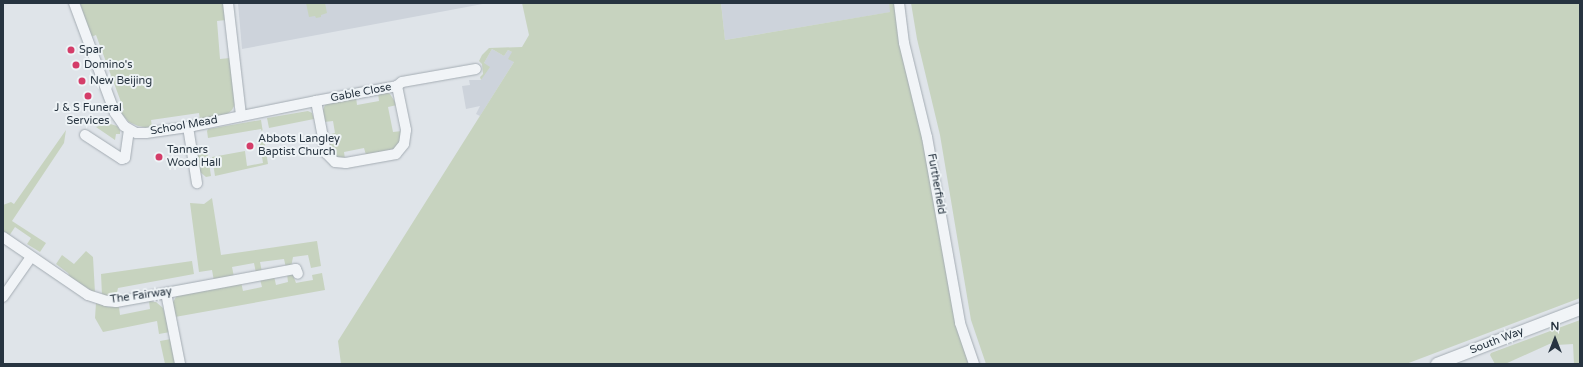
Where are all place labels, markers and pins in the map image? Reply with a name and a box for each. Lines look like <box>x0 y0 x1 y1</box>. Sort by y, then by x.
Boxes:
place label: Spar <box>79 43 103 57</box>
marker: Spar <box>66 45 76 55</box>
place label: Domino's <box>84 58 133 72</box>
marker: Domino's <box>71 60 81 70</box>
place label: New Beijing <box>90 74 152 88</box>
marker: New Beijing <box>77 76 87 86</box>
marker: J & S Funeral Services <box>83 91 93 101</box>
place label: J & S Funeral Services <box>54 102 122 128</box>
place label: Abbots Langley Baptist Church <box>258 133 340 159</box>
marker: Abbots Langley Baptist Church <box>245 141 255 151</box>
place label: Tanners Wood Hall <box>167 144 221 170</box>
marker: Tanners Wood Hall <box>154 152 164 162</box>

